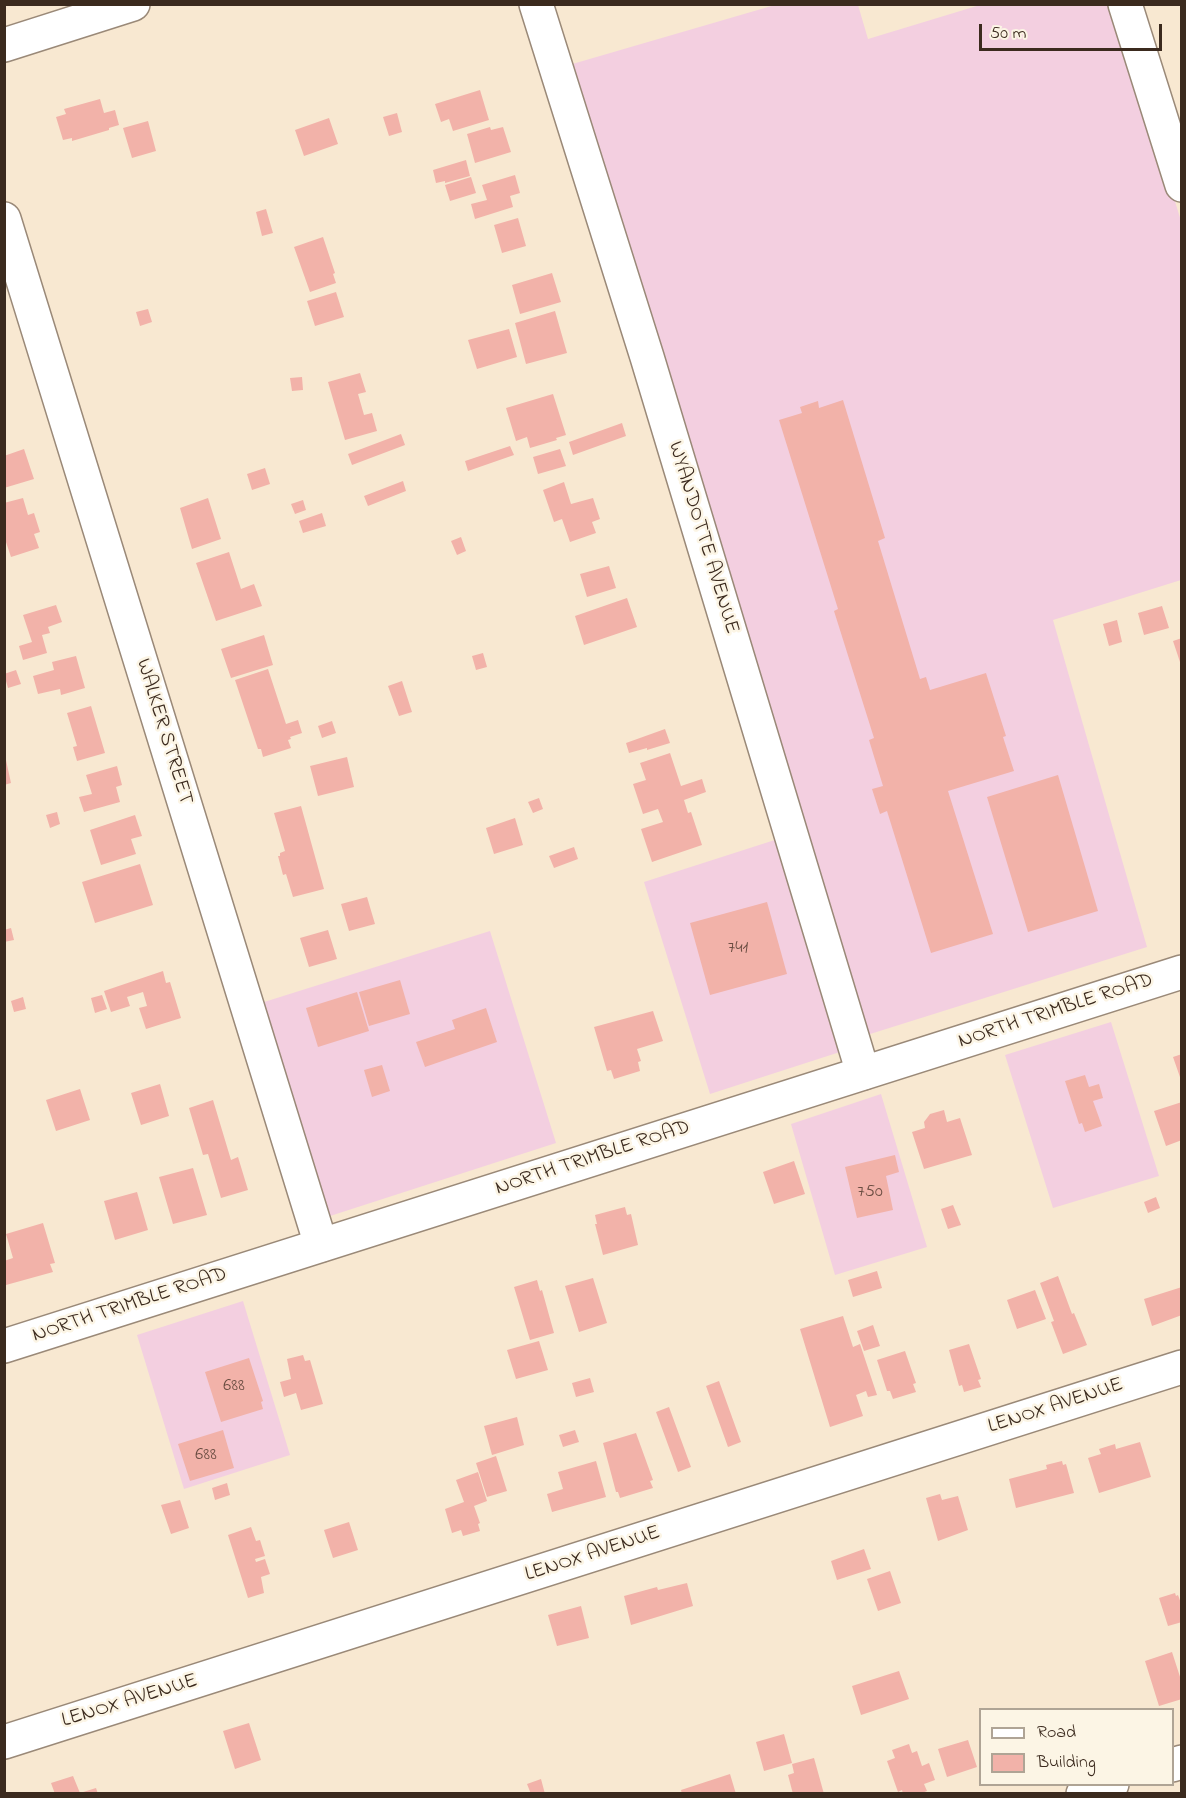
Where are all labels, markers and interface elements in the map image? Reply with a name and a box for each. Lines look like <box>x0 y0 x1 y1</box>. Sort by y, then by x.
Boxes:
scale bar <box>982 12 1165 50</box>
text: 50 m <box>990 21 1027 47</box>
street label: WYANDOTTE AVENUE <box>661 439 743 637</box>
street label: WALKER STREET <box>129 656 197 808</box>
house number: 741 <box>728 938 748 960</box>
street label: NORTH TRIMBLE ROAD <box>956 969 1156 1055</box>
street label: NORTH TRIMBLE ROAD <box>493 1116 693 1202</box>
house number: 750 <box>857 1182 883 1204</box>
street label: NORTH TRIMBLE ROAD <box>30 1263 230 1349</box>
street label: LENOX AVENUE <box>985 1373 1127 1441</box>
house number: 688 <box>223 1376 245 1398</box>
house number: 688 <box>195 1445 217 1467</box>
street label: LENOX AVENUE <box>522 1521 664 1589</box>
street label: LENOX AVENUE <box>59 1669 201 1735</box>
legend <box>979 1708 1174 1786</box>
text: Road <box>1037 1720 1076 1746</box>
text: Building <box>1037 1750 1096 1776</box>

